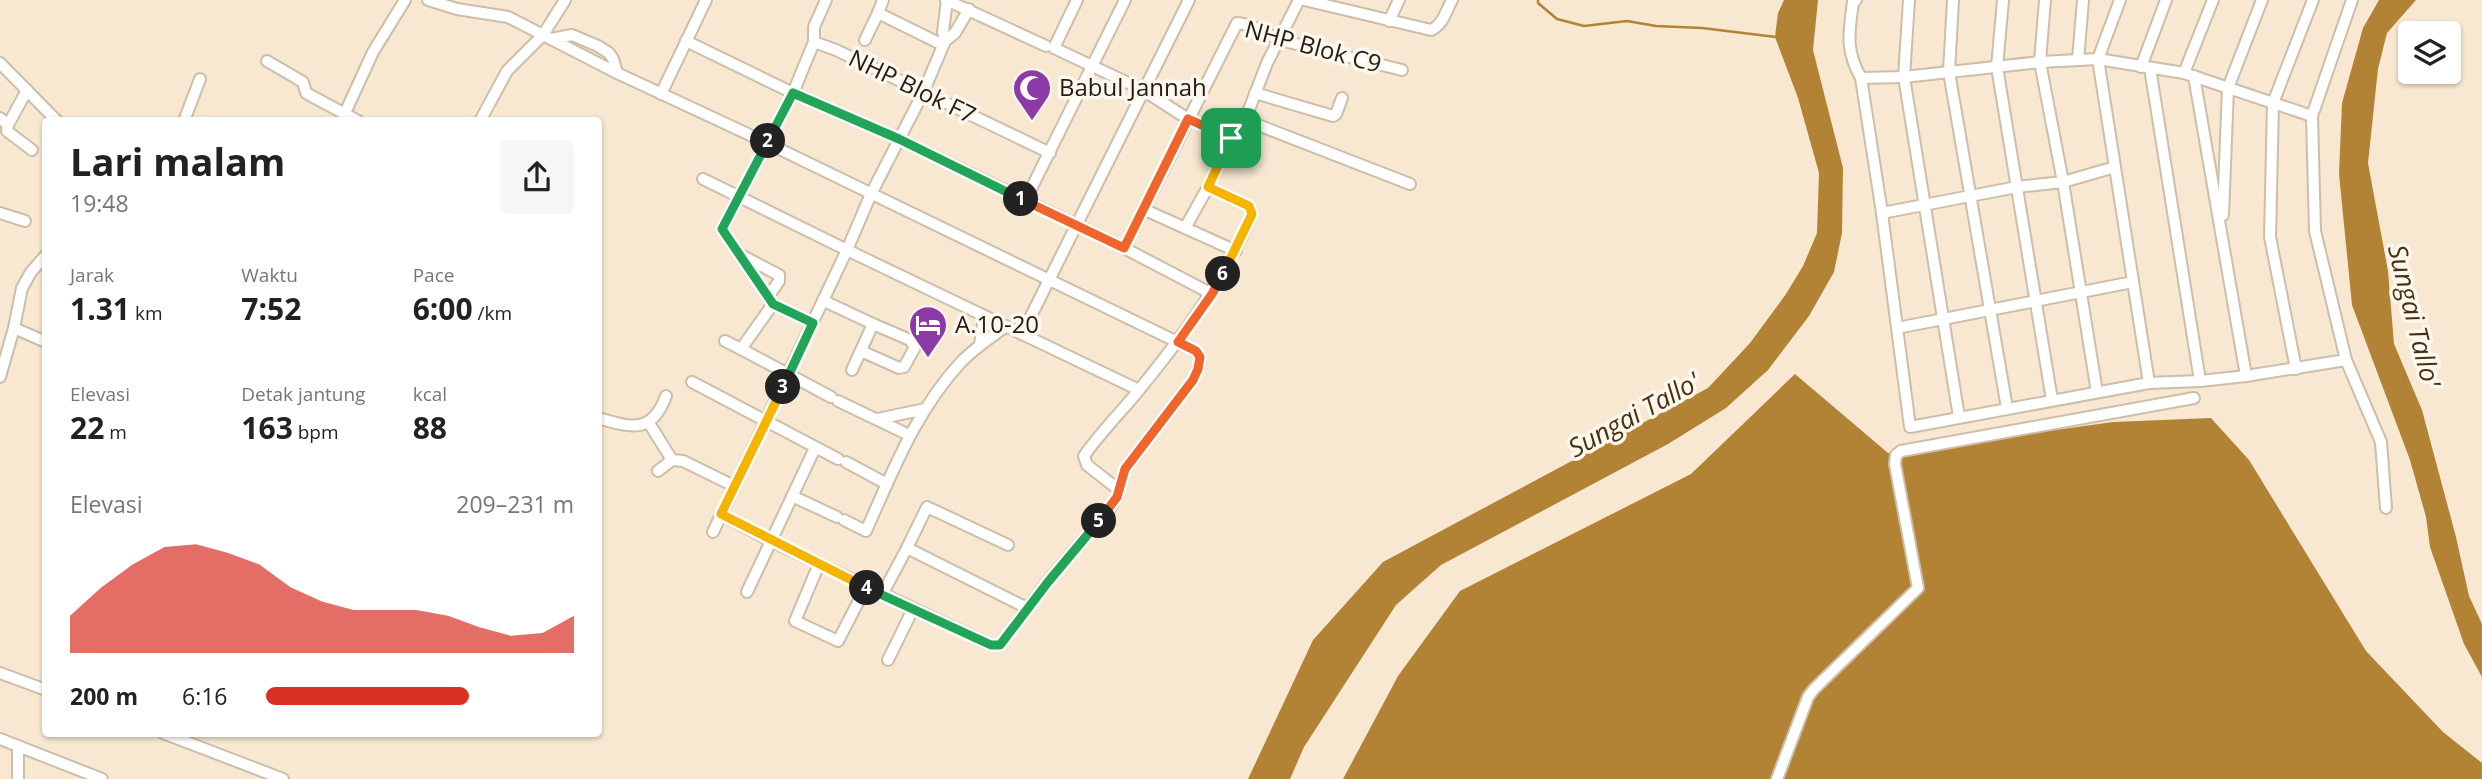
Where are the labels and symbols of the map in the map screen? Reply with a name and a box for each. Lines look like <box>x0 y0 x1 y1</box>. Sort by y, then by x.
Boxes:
street label: NHP Blok C9 <box>1241 11 1385 80</box>
street label: NHP Blok F7 <box>844 41 982 131</box>
mosque icon: Babul Jannah <box>1011 67 1053 122</box>
place label: Babul Jannah <box>1059 70 1207 103</box>
pin <box>1201 108 1261 168</box>
pin: 2 <box>750 124 786 158</box>
pin: 1 <box>1004 182 1038 216</box>
water label: Sungai Tallo' <box>2380 241 2450 392</box>
pin: 6 <box>1206 256 1240 292</box>
hotel icon: A.10-20 <box>907 304 949 359</box>
place label: A.10-20 <box>955 307 1039 340</box>
water label: Sungai Tallo' <box>1561 362 1707 465</box>
pin: 3 <box>766 370 800 404</box>
pin: 5 <box>1082 504 1116 538</box>
pin: 4 <box>850 570 884 606</box>

